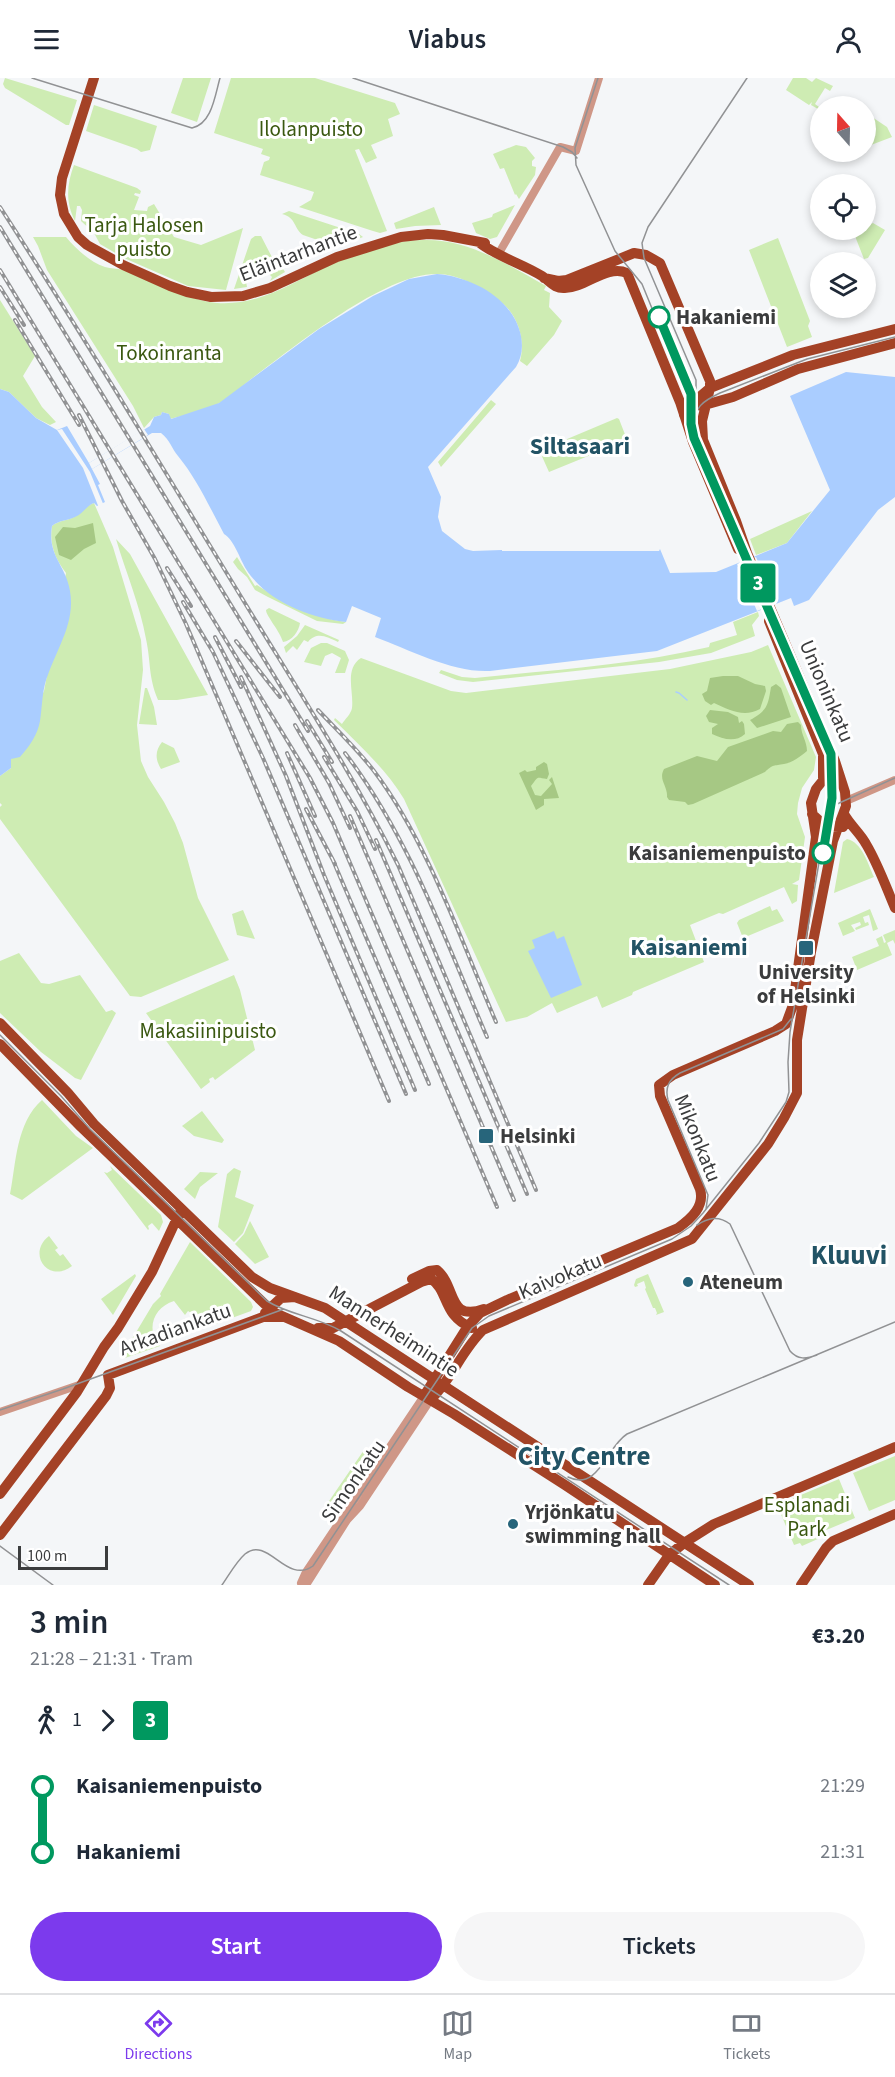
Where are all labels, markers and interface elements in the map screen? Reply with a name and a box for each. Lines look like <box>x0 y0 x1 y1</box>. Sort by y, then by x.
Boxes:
text: Viabus <box>409 20 486 59</box>
icon: menu <box>30 23 63 56</box>
icon: person <box>832 23 865 56</box>
north arrow <box>810 96 876 162</box>
map controls <box>810 96 876 318</box>
park label: Ilolanpuisto <box>259 114 363 144</box>
button: locate <box>810 174 876 240</box>
park label: Tarja Halosen puisto <box>84 210 204 264</box>
street label: Eläintarhantie <box>235 217 361 289</box>
button: layers <box>810 252 876 318</box>
place label: Hakaniemi <box>676 302 776 332</box>
marker: Hakaniemi <box>648 306 670 328</box>
park label: Tokoinranta <box>116 338 222 368</box>
district label: Siltasaari <box>530 429 630 464</box>
line badge: 3 <box>738 564 777 602</box>
text: 3 <box>752 568 764 598</box>
street label: Unioninkatu <box>792 635 862 747</box>
place label: Kaisaniemenpuisto <box>628 838 806 868</box>
marker: Kaisaniemenpuisto <box>812 842 834 864</box>
district label: Kaisaniemi <box>630 930 748 965</box>
marker: University of Helsinki <box>797 939 815 957</box>
place label: University of Helsinki <box>757 957 855 1011</box>
park label: Makasiinipuisto <box>139 1016 277 1046</box>
street label: Mikonkatu <box>667 1090 729 1186</box>
place label: Helsinki <box>500 1121 575 1151</box>
marker: Helsinki <box>477 1127 495 1145</box>
district label: Kluuvi <box>811 1236 887 1275</box>
street label: Kaivokatu <box>514 1245 606 1307</box>
place label: Ateneum <box>699 1267 783 1297</box>
marker: Ateneum <box>681 1275 695 1289</box>
street label: Mannerheimintie <box>323 1277 465 1385</box>
street label: Arkadiankatu <box>115 1295 235 1363</box>
street label: Simonkatu <box>313 1433 393 1529</box>
district label: City Centre <box>518 1437 650 1476</box>
park label: Esplanadi Park <box>764 1490 850 1544</box>
place label: Yrjönkatu swimming hall <box>524 1497 661 1551</box>
marker: Yrjönkatu swimming hall <box>506 1517 520 1531</box>
scale bar <box>18 1543 108 1570</box>
text: 100 m <box>27 1545 67 1567</box>
text: 3 min <box>30 1599 108 1646</box>
text: €3.20 <box>812 1620 865 1652</box>
text: 21:28 – 21:31 · Tram <box>30 1645 193 1673</box>
icon: walk <box>30 1704 63 1737</box>
icon: forward <box>91 1704 124 1737</box>
text: 3 <box>145 1705 156 1735</box>
text: 1 <box>72 1706 82 1734</box>
text: Kaisaniemenpuisto <box>76 1770 262 1802</box>
text: 21:29 <box>820 1772 865 1800</box>
text: Hakaniemi <box>76 1836 181 1868</box>
text: 21:31 <box>820 1838 865 1866</box>
button: Start <box>30 1912 442 1981</box>
button: Tickets <box>454 1912 865 1981</box>
tab: Directions <box>125 2007 192 2065</box>
tab: Map <box>441 2007 474 2065</box>
tab: Tickets <box>723 2007 770 2065</box>

